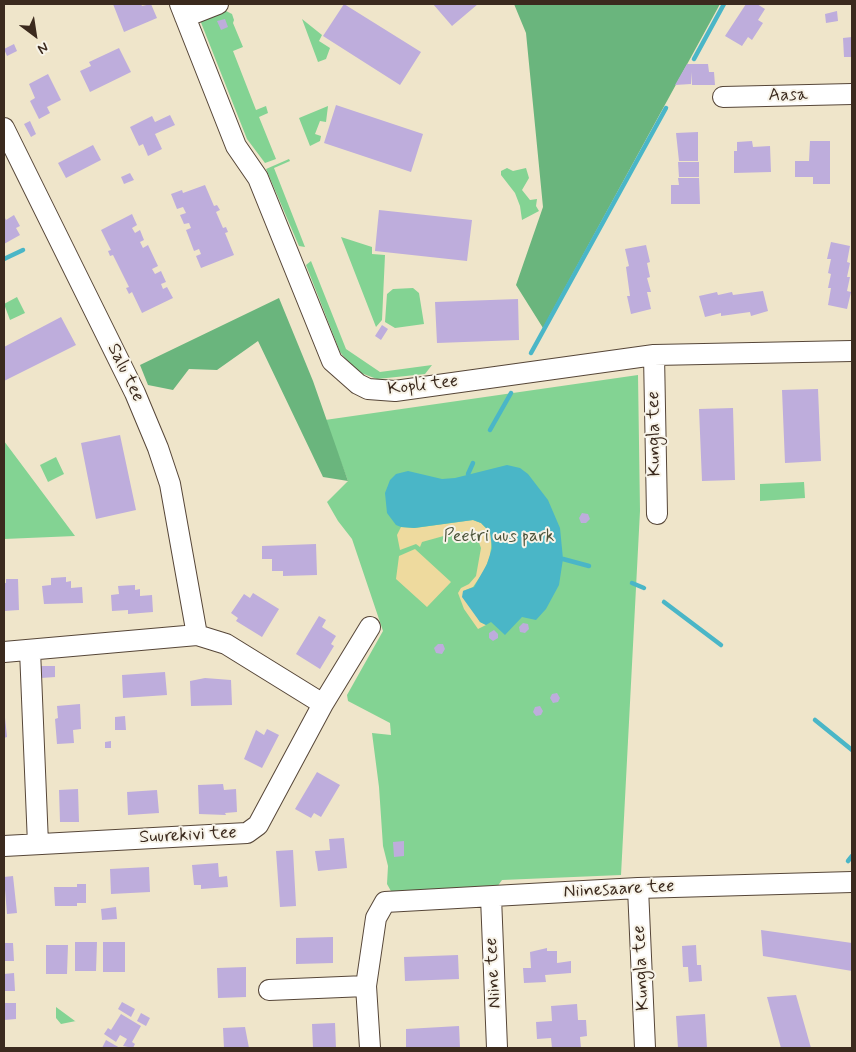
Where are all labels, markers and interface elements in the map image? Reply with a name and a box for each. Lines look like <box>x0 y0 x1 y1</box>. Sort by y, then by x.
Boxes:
north arrow <box>10 10 60 60</box>
text: N <box>34 38 51 58</box>
street label: Aasa <box>768 85 808 107</box>
street label: Salu tee <box>102 340 148 406</box>
street label: Kopli tee <box>387 371 459 401</box>
street label: Kungla tee <box>643 391 667 477</box>
park label: Peetri uus park <box>443 526 555 548</box>
street label: Suurekivi tee <box>139 823 237 849</box>
street label: Niinesaare tee <box>563 876 675 904</box>
street label: Kungla tee <box>629 925 655 1011</box>
street label: Niine tee <box>481 937 507 1009</box>

